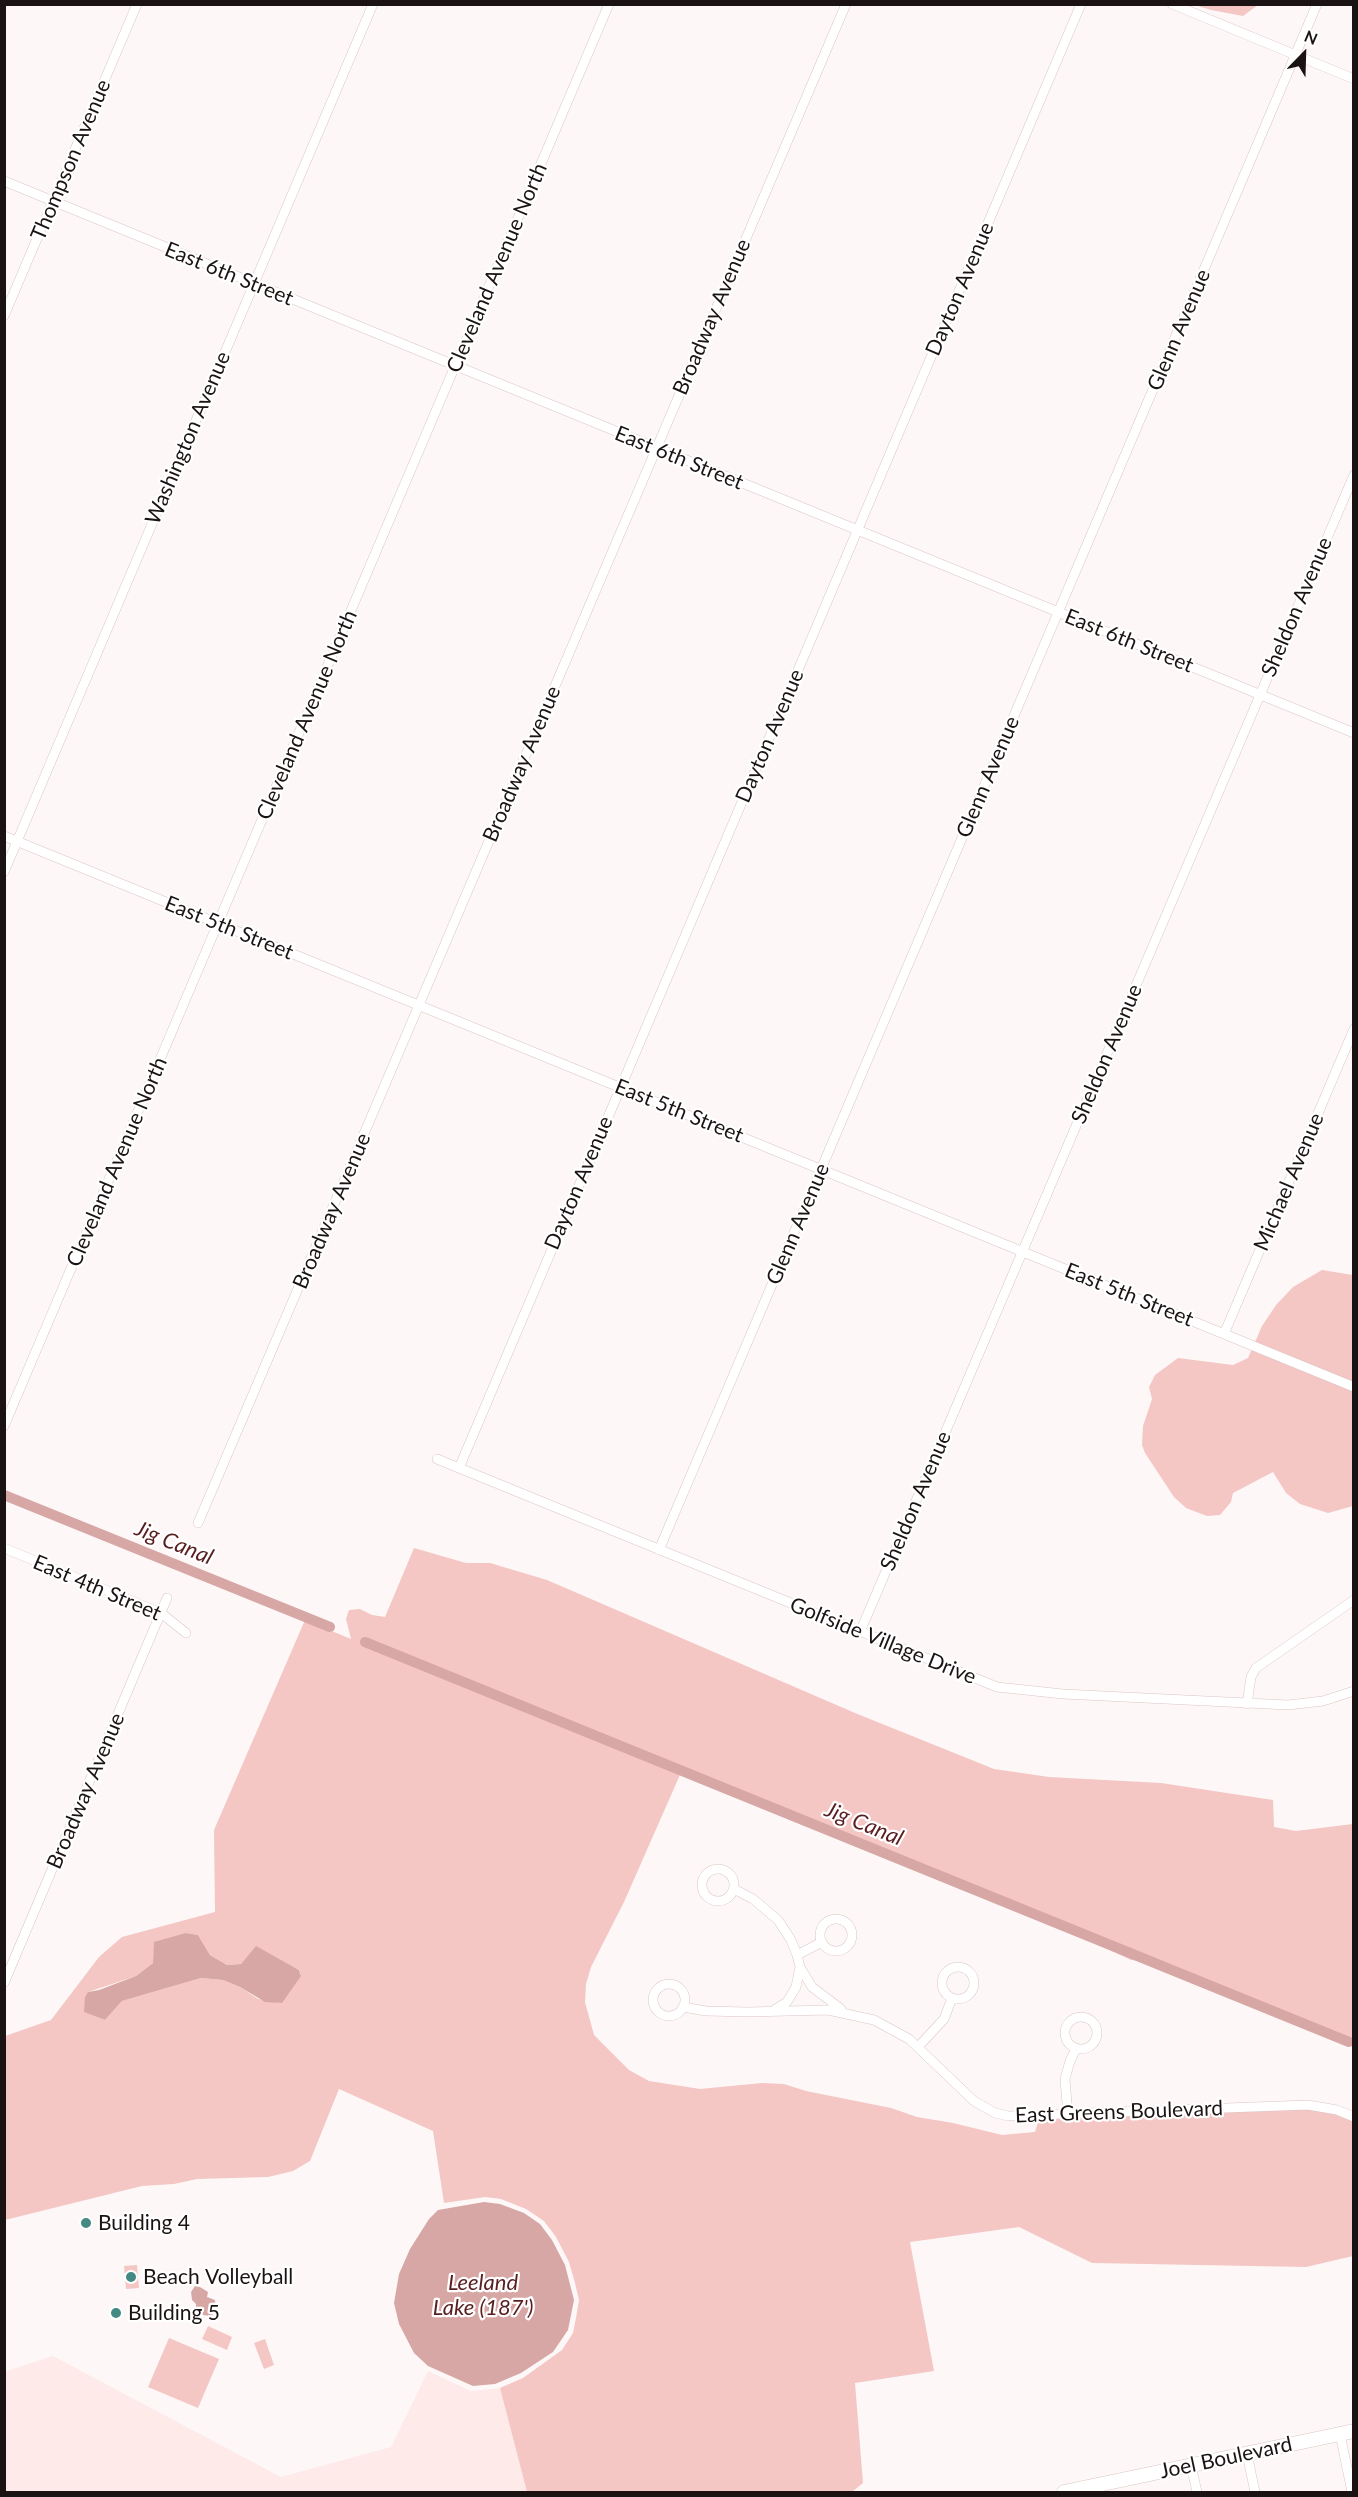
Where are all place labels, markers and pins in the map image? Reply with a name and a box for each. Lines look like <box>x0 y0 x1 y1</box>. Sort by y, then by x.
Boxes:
place label: Building 4 <box>98 2210 190 2236</box>
marker: Building 4 <box>79 2216 93 2230</box>
place label: Beach Volleyball <box>143 2264 293 2290</box>
marker: Beach Volleyball <box>124 2270 138 2284</box>
place label: Building 5 <box>128 2300 220 2326</box>
marker: Building 5 <box>109 2306 123 2320</box>

